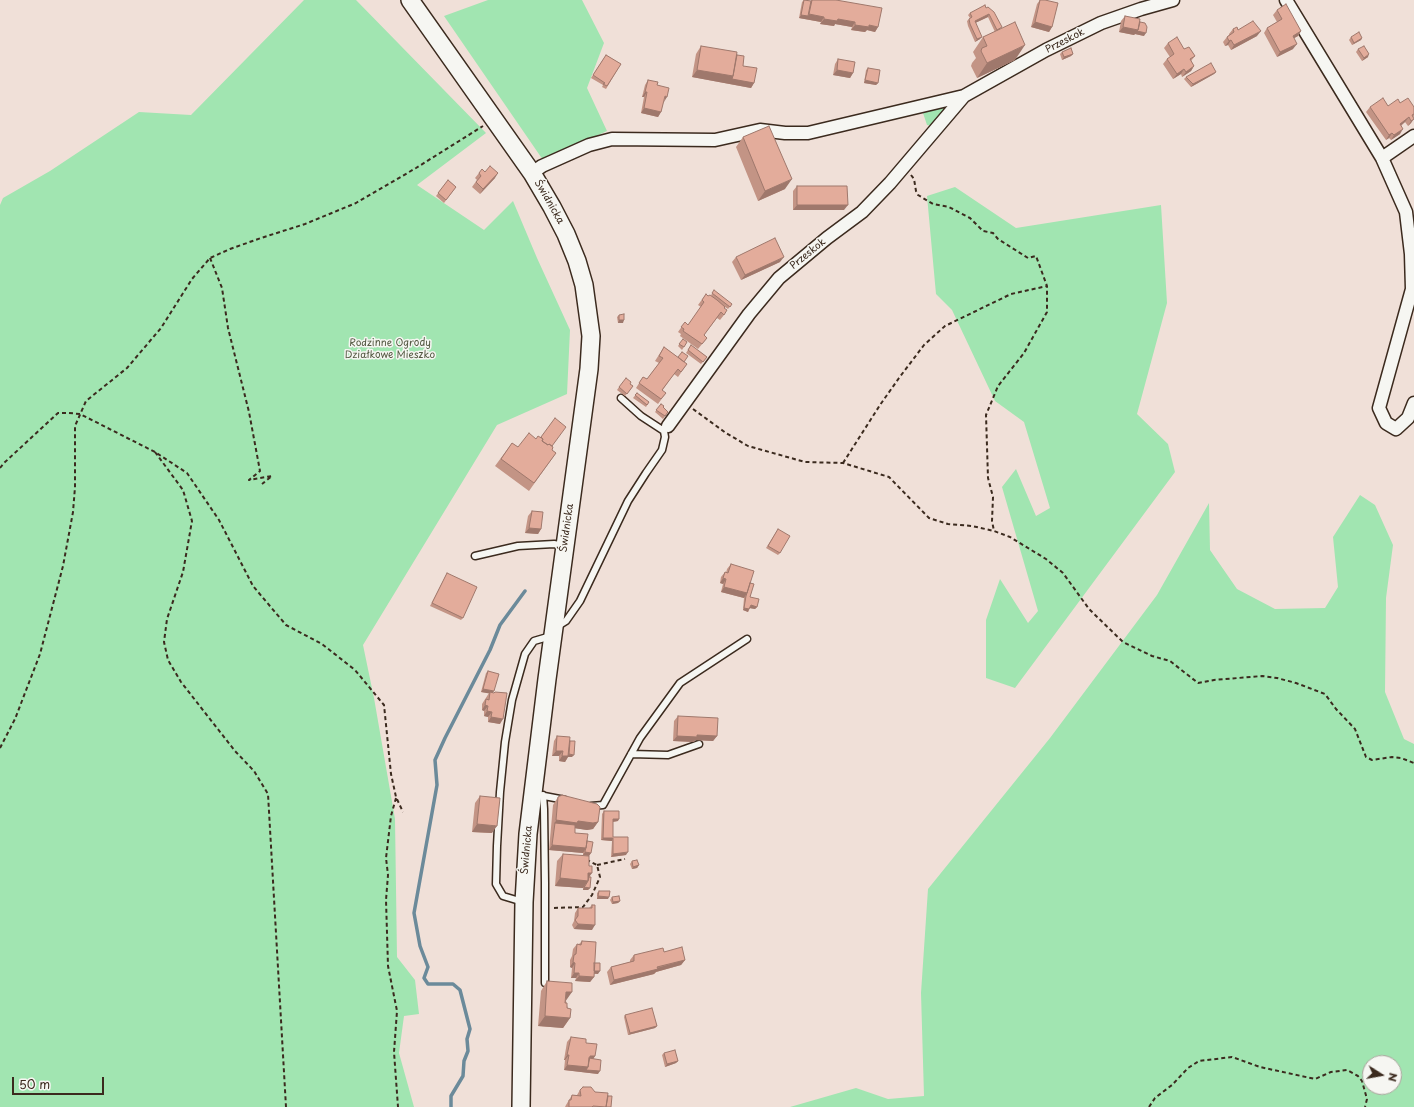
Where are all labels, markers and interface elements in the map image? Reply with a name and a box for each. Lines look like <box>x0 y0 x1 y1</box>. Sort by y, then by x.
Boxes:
street label: Przeskok <box>1043 26 1087 56</box>
street label: Świdnicka <box>532 178 566 226</box>
street label: Przeskok <box>788 236 828 272</box>
park label: Rodzinne Ogrody Działkowe Mieszko <box>345 337 435 360</box>
street label: Świdnicka <box>558 503 576 553</box>
street label: Świdnicka <box>519 825 535 875</box>
north arrow <box>1362 1055 1402 1095</box>
scale bar <box>14 1069 106 1095</box>
text: N <box>1384 1071 1402 1083</box>
text: 50 m <box>19 1075 50 1093</box>

